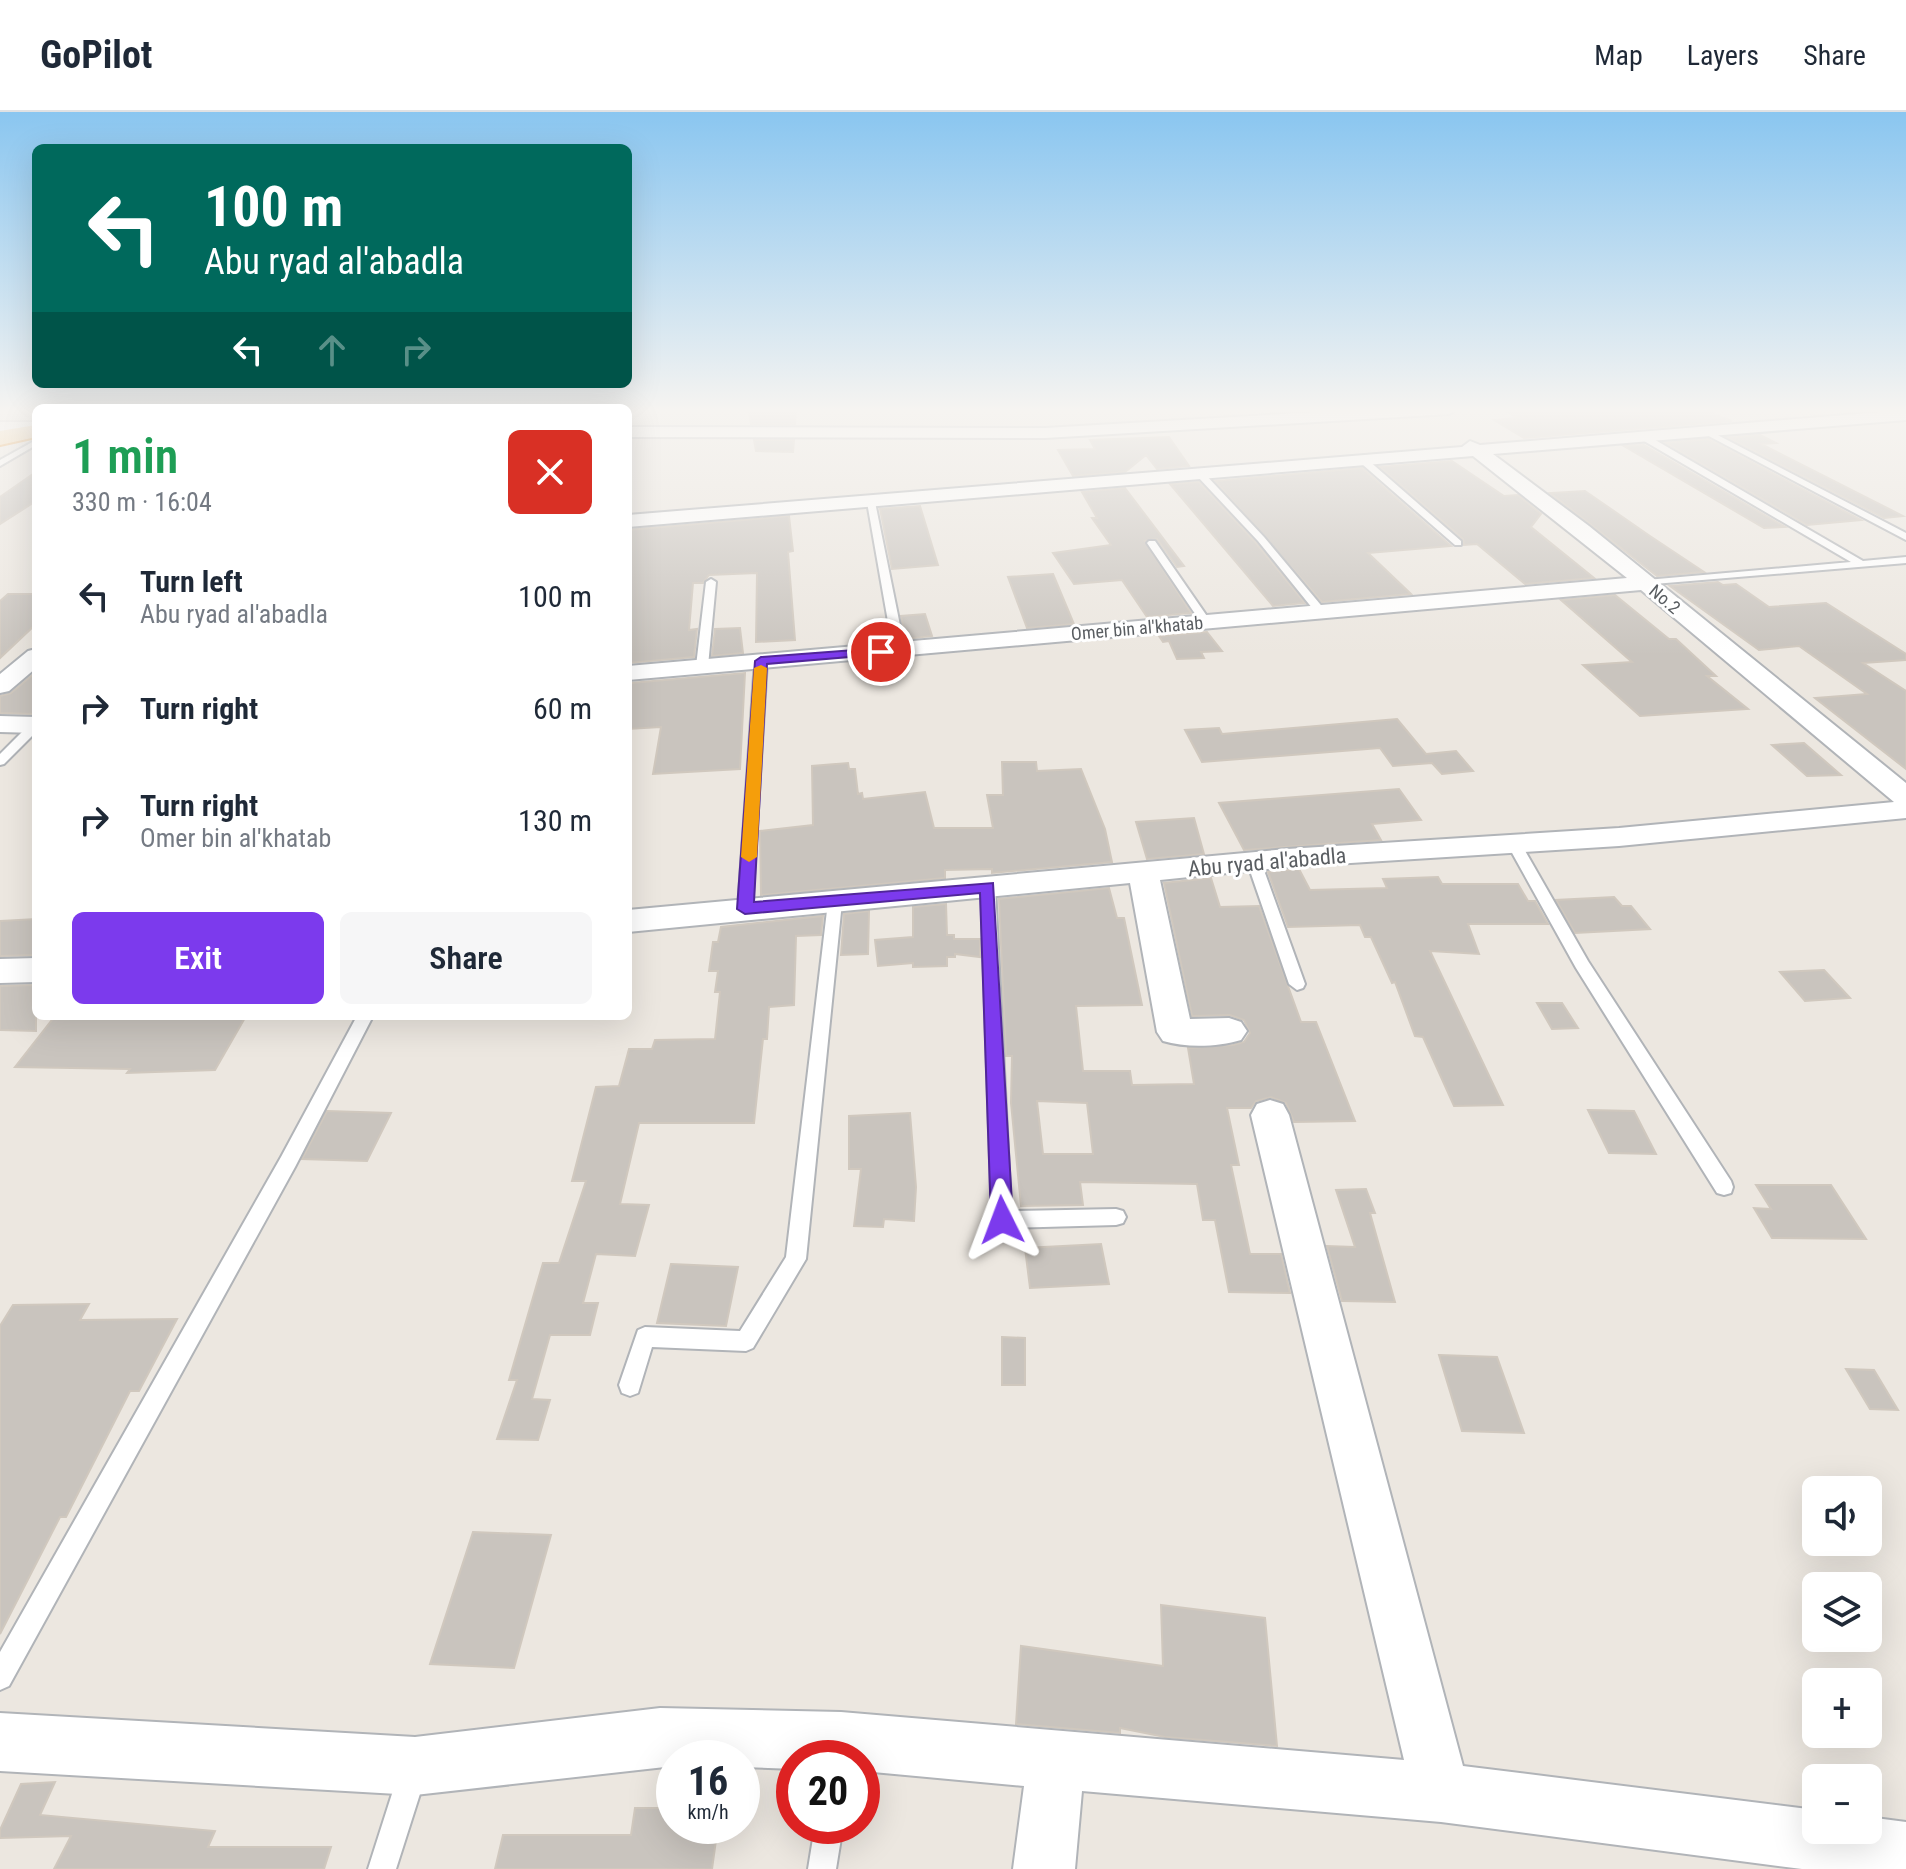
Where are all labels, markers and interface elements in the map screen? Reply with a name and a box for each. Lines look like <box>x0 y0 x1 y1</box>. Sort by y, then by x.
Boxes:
text: GoPilot <box>40 33 152 77</box>
text: Map <box>1594 39 1643 72</box>
text: Layers <box>1687 39 1759 72</box>
text: Share <box>1803 39 1866 72</box>
text: 100 m <box>204 174 343 240</box>
icon: left <box>72 176 176 280</box>
text: Abu ryad al'abadla <box>204 241 464 283</box>
icon: left <box>226 328 270 372</box>
icon: ahead <box>310 328 354 372</box>
icon: right <box>394 328 438 372</box>
text: 1 min <box>72 428 178 485</box>
button: close <box>508 430 592 514</box>
text: 330 m · 16:04 <box>72 487 212 517</box>
text: Turn left <box>140 564 243 599</box>
icon: left <box>72 574 116 618</box>
text: 100 m <box>518 579 592 614</box>
street label: No.2 <box>1645 580 1685 618</box>
text: Abu ryad al'abadla <box>140 599 328 629</box>
street label: Omer bin al'khatab <box>1070 612 1204 644</box>
pin <box>847 618 915 686</box>
icon: arrive <box>859 630 903 674</box>
icon: right <box>72 686 116 730</box>
text: Turn right <box>140 691 258 726</box>
text: 60 m <box>533 691 592 726</box>
text: Turn right <box>140 788 258 823</box>
icon: right <box>72 798 116 842</box>
text: 130 m <box>518 803 592 838</box>
text: Omer bin al'khatab <box>140 823 331 853</box>
street label: Abu ryad al'abadla <box>1187 843 1347 881</box>
button: Exit <box>72 912 324 1004</box>
button: Share <box>340 912 592 1004</box>
position arrow <box>960 1178 1044 1262</box>
map controls <box>1802 1476 1882 1844</box>
button: sound <box>1802 1476 1882 1556</box>
button: layers <box>1802 1572 1882 1652</box>
button: + <box>1802 1668 1882 1748</box>
speed limit sign: 20 <box>776 1740 880 1844</box>
text: 16 <box>688 1758 728 1805</box>
button: − <box>1802 1764 1882 1844</box>
text: km/h <box>687 1800 729 1824</box>

